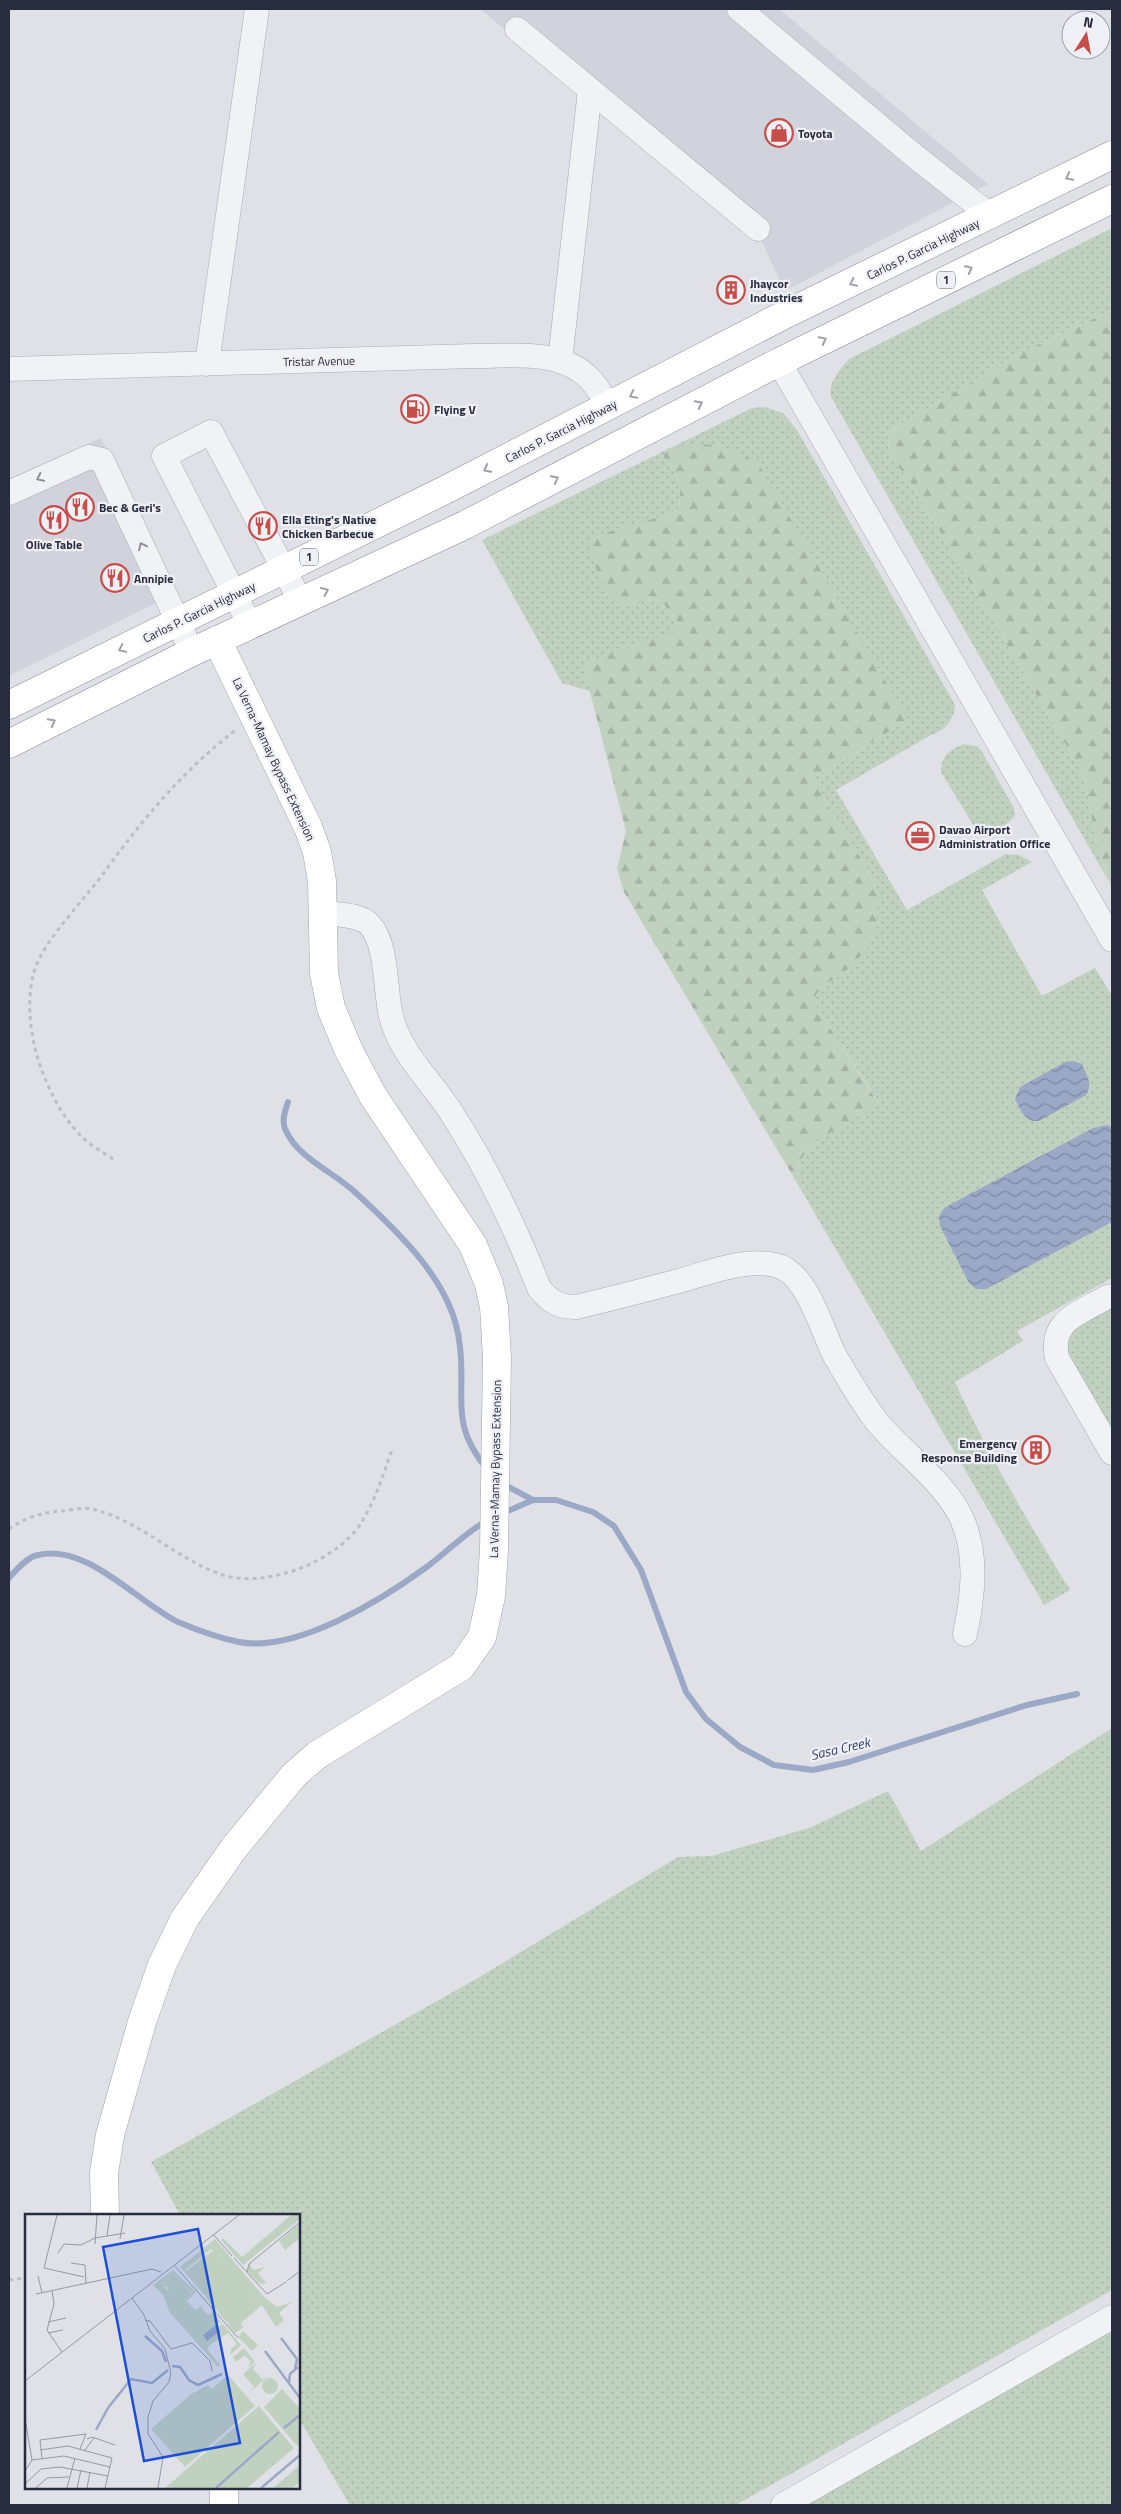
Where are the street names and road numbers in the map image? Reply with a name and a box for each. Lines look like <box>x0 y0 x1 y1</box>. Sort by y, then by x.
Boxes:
street label: Carlos P. Garcia Highway <box>863 213 983 285</box>
road number: 1 <box>937 272 955 288</box>
street label: Tristar Avenue <box>283 351 355 371</box>
street label: Carlos P. Garcia Highway <box>502 394 620 467</box>
road number: 1 <box>300 548 318 566</box>
street label: Carlos P. Garcia Highway <box>139 576 259 648</box>
street label: La Verna-Mamay Bypass Extension <box>228 674 320 844</box>
street label: La Verna-Mamay Bypass Extension <box>484 1380 506 1558</box>

